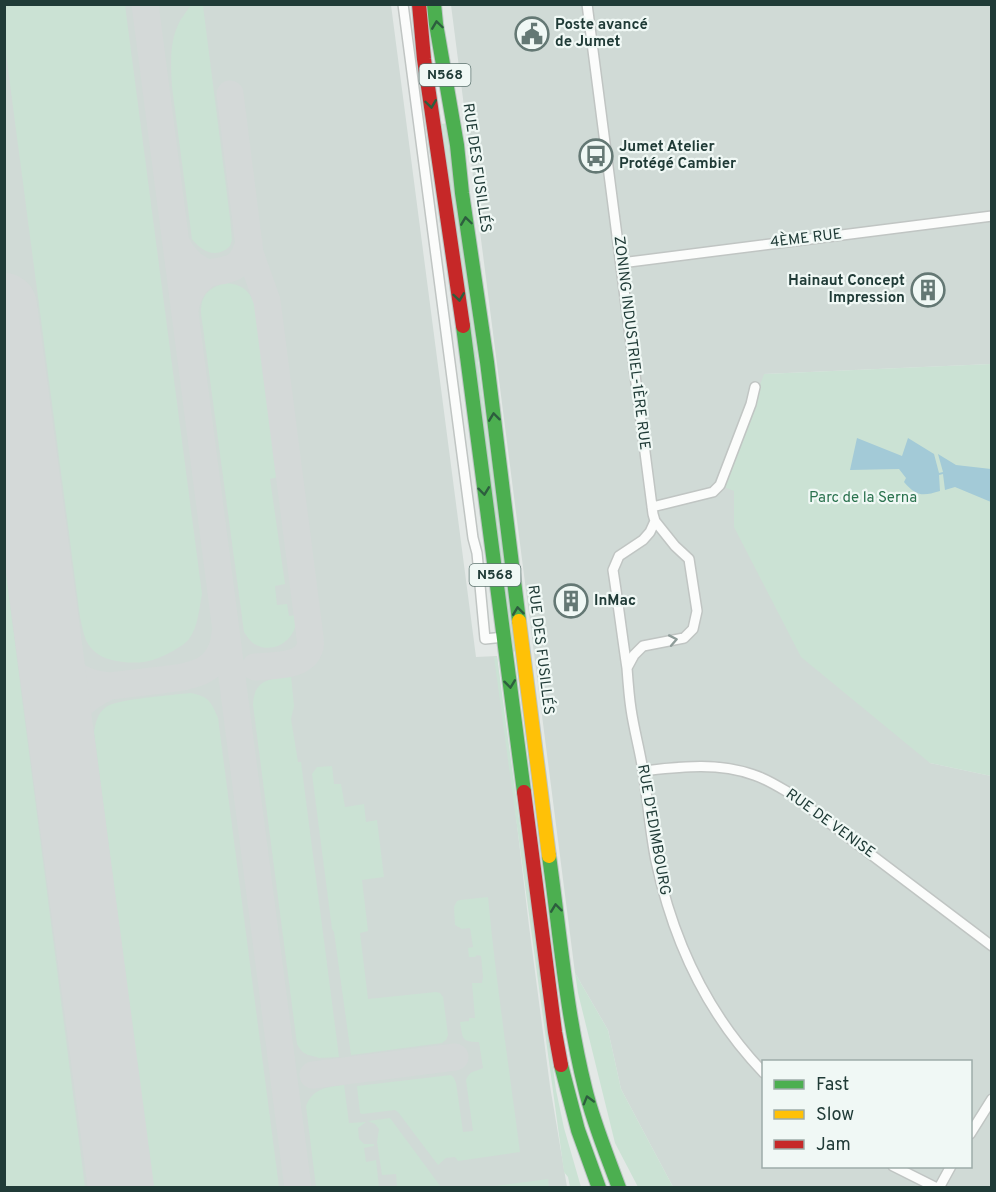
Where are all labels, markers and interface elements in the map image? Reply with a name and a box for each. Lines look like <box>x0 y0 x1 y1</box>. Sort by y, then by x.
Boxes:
public building icon: Poste avancé de Jumet <box>514 16 550 52</box>
place label: Poste avancé de Jumet <box>555 16 648 52</box>
one-way arrow <box>431 21 443 30</box>
road number: N568 <box>420 64 470 86</box>
one-way arrow <box>424 100 436 109</box>
street label: RUE DES FUSILLÉS <box>457 102 495 234</box>
bus stop icon: Jumet Atelier Protégé Cambier <box>578 138 614 174</box>
place label: Jumet Atelier Protégé Cambier <box>619 138 737 174</box>
one-way arrow <box>461 216 473 226</box>
street label: 4ÈME RUE <box>769 224 843 253</box>
street label: ZONING INDUSTRIEL-1ÈRE RUE <box>608 235 655 451</box>
place label: Hainaut Concept Impression <box>788 272 905 308</box>
building icon: Hainaut Concept Impression <box>910 272 946 308</box>
one-way arrow <box>452 293 465 302</box>
one-way arrow <box>488 413 500 422</box>
one-way arrow <box>478 486 490 495</box>
park label: Parc de la Serna <box>809 489 917 508</box>
road number: N568 <box>470 564 520 586</box>
building icon: InMac <box>553 583 589 619</box>
street label: RUE DES FUSILLÉS <box>523 584 558 716</box>
place label: InMac <box>594 592 636 611</box>
one-way arrow <box>512 606 525 615</box>
one-way arrow <box>667 634 677 647</box>
one-way arrow <box>503 679 515 689</box>
street label: RUE D'EDIMBOURG <box>632 763 674 897</box>
street label: RUE DE VENISE <box>782 785 878 863</box>
one-way arrow <box>551 904 563 913</box>
legend <box>762 1060 972 1168</box>
text: Fast <box>816 1074 849 1097</box>
one-way arrow <box>583 1095 595 1106</box>
text: Slow <box>816 1104 854 1127</box>
text: Jam <box>816 1134 851 1157</box>

